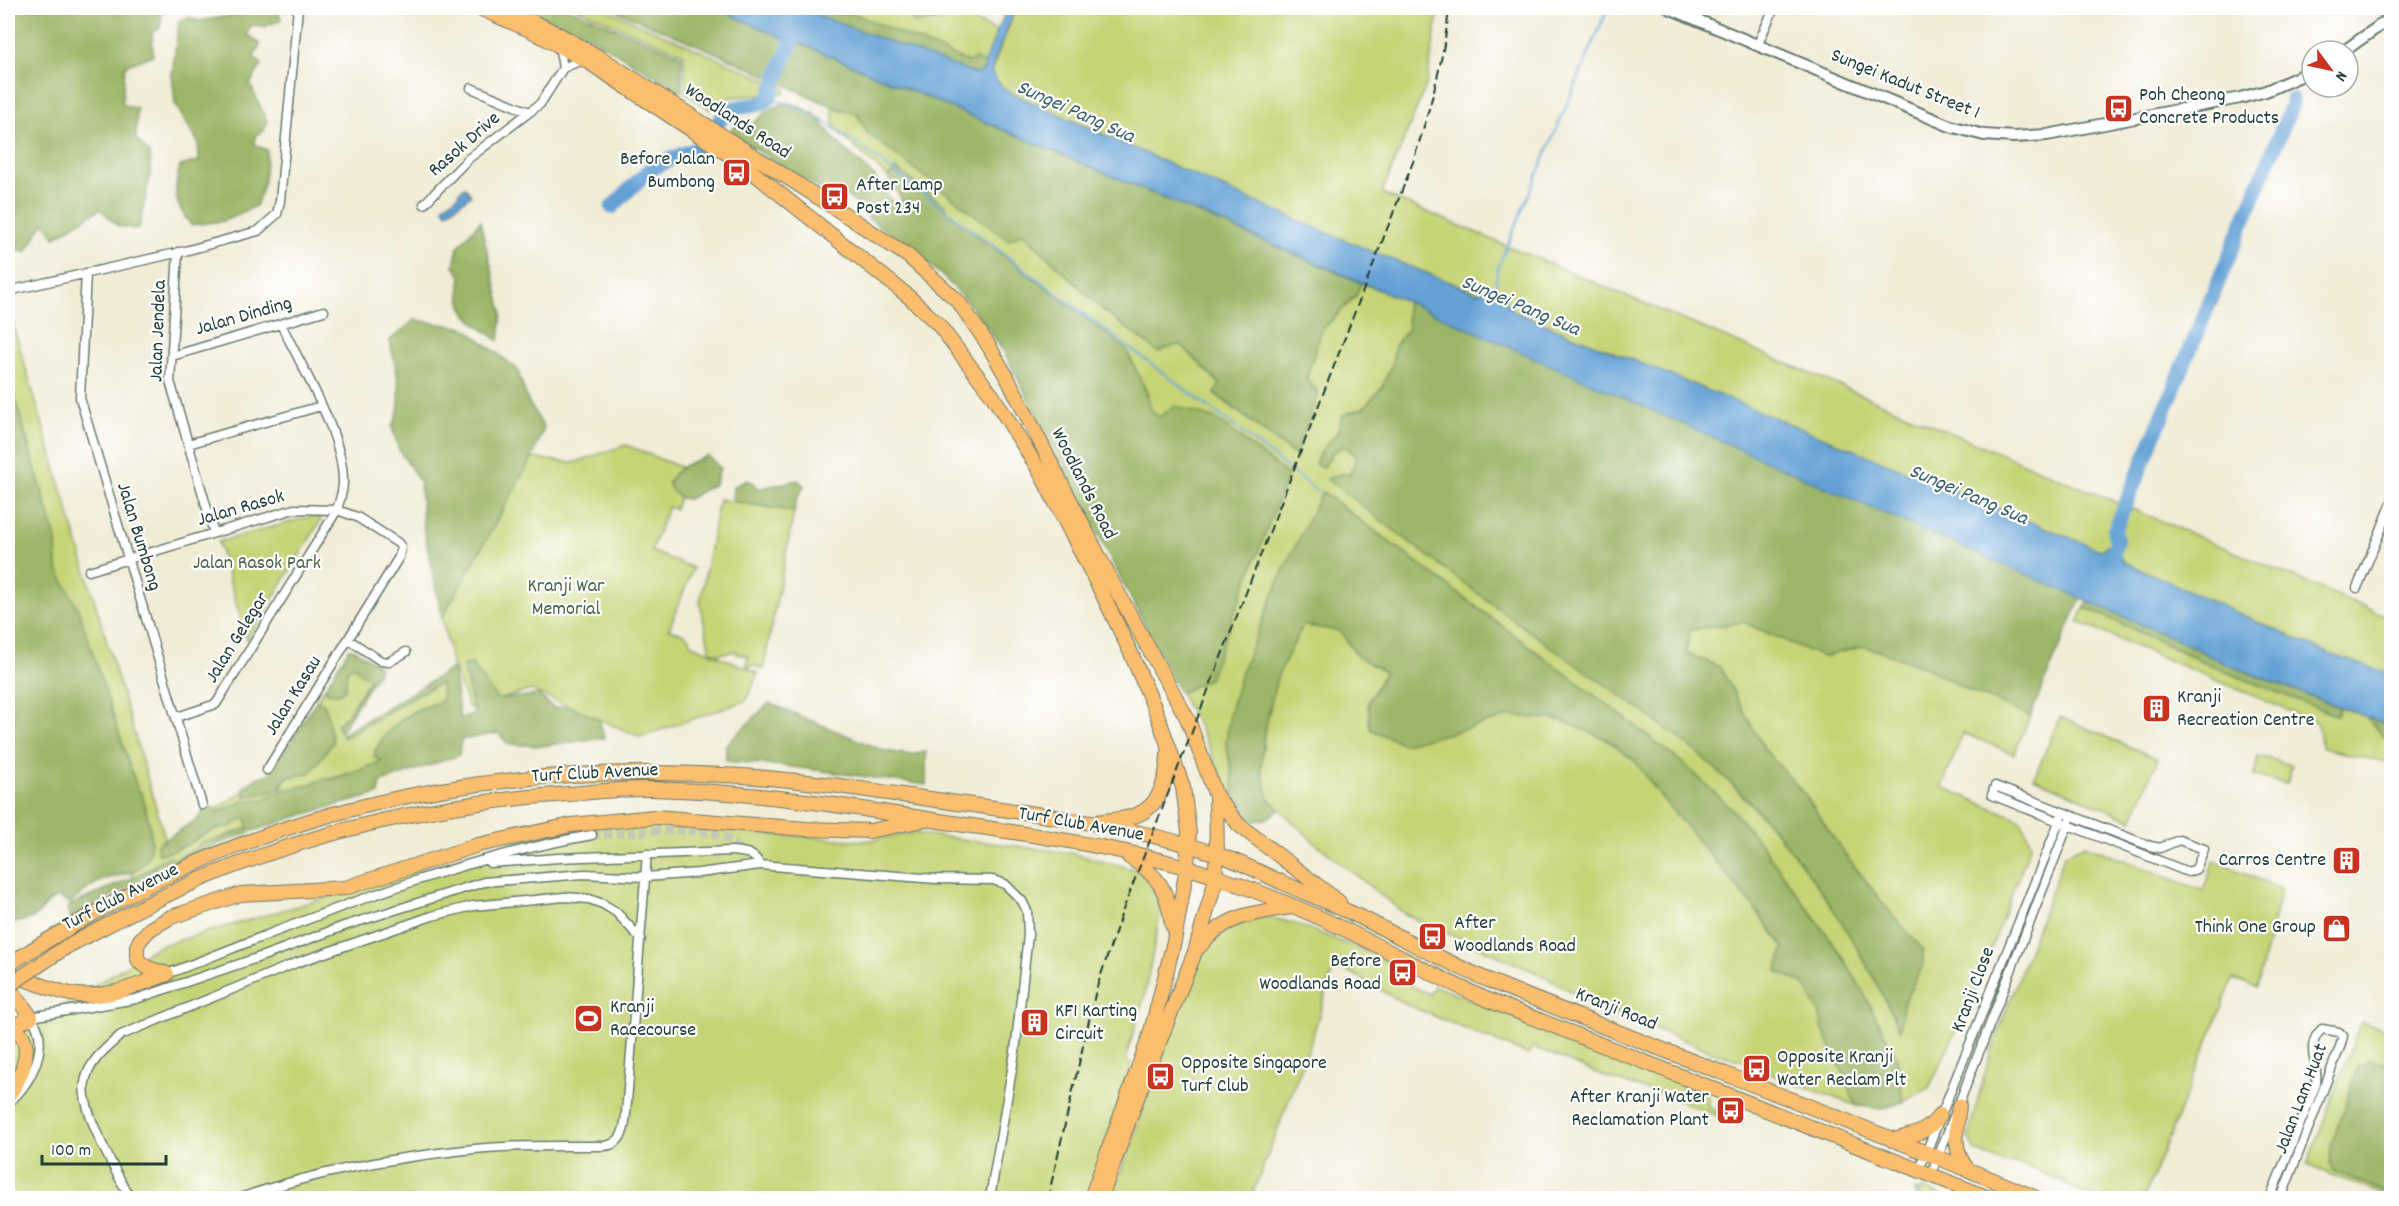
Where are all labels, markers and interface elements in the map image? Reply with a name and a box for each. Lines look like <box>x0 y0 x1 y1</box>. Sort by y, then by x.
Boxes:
north arrow <box>2300 39 2360 99</box>
street label: Sungei Kadut Street 1 <box>1826 42 1984 128</box>
text: N <box>2329 66 2352 85</box>
water label: Sungei Pang Sua <box>1011 74 1140 153</box>
street label: Woodlands Road <box>678 77 796 167</box>
place label: Poh Cheong Concrete Products <box>2139 82 2279 133</box>
bus stop icon: Poh Cheong Concrete Products <box>2102 92 2134 124</box>
street label: Rasok Drive <box>423 106 507 184</box>
place label: Before Jalan Bumbong <box>620 146 715 197</box>
bus stop icon: Before Jalan Bumbong <box>720 156 752 188</box>
place label: After Lamp Post 234 <box>856 172 943 223</box>
bus stop icon: After Lamp Post 234 <box>819 181 851 213</box>
water label: Sungei Pang Sua <box>1456 269 1585 346</box>
street label: Jalan Jendela <box>143 279 175 383</box>
street label: Jalan Dinding <box>193 290 295 344</box>
street label: Woodlands Road <box>1043 423 1123 545</box>
water label: Sungei Pang Sua <box>1904 458 2033 535</box>
street label: Jalan Bumbong <box>108 479 168 595</box>
street label: Jalan Rasok <box>194 483 288 535</box>
park label: Jalan Rasok Park <box>193 550 321 578</box>
park label: Kranji War Memorial <box>527 573 605 624</box>
street label: Jalan Gelegar <box>199 587 277 689</box>
street label: Jalan Kasau <box>258 651 330 741</box>
place label: Kranji Recreation Centre <box>2177 684 2315 735</box>
building icon: Kranji Recreation Centre <box>2140 693 2172 725</box>
street label: Turf Club Avenue <box>531 757 659 791</box>
street label: Turf Club Avenue <box>1016 800 1146 850</box>
building icon: Carros Centre <box>2331 845 2363 877</box>
place label: Carros Centre <box>2218 847 2326 875</box>
street label: Turf Club Avenue <box>58 857 184 939</box>
place label: After Woodlands Road <box>1454 910 1576 961</box>
shop icon: Think One Group <box>2321 912 2353 944</box>
place label: Think One Group <box>2195 914 2316 942</box>
bus stop icon: After Woodlands Road <box>1417 920 1449 952</box>
street label: Kranji Close <box>1945 943 2003 1037</box>
place label: Before Woodlands Road <box>1259 948 1381 999</box>
bus stop icon: Before Woodlands Road <box>1386 957 1418 989</box>
street label: Kranji Road <box>1571 981 1661 1039</box>
place label: Kranji Racecourse <box>610 994 696 1045</box>
place label: KF1 Karting Circuit <box>1055 998 1137 1049</box>
sports icon: Kranji Racecourse <box>573 1003 605 1035</box>
building icon: KF1 Karting Circuit <box>1018 1007 1050 1039</box>
street label: Jalan Lam Huat <box>2268 1040 2336 1158</box>
place label: Opposite Kranji Water Reclam Plt <box>1777 1044 1906 1095</box>
place label: Opposite Singapore Turf Club <box>1181 1050 1327 1101</box>
bus stop icon: Opposite Kranji Water Reclam Plt <box>1740 1053 1772 1085</box>
bus stop icon: Opposite Singapore Turf Club <box>1144 1060 1176 1092</box>
place label: After Kranji Water Reclamation Plant <box>1570 1084 1710 1135</box>
bus stop icon: After Kranji Water Reclamation Plant <box>1714 1094 1746 1126</box>
scale bar <box>42 1128 166 1166</box>
text: 100 m <box>51 1139 91 1164</box>

